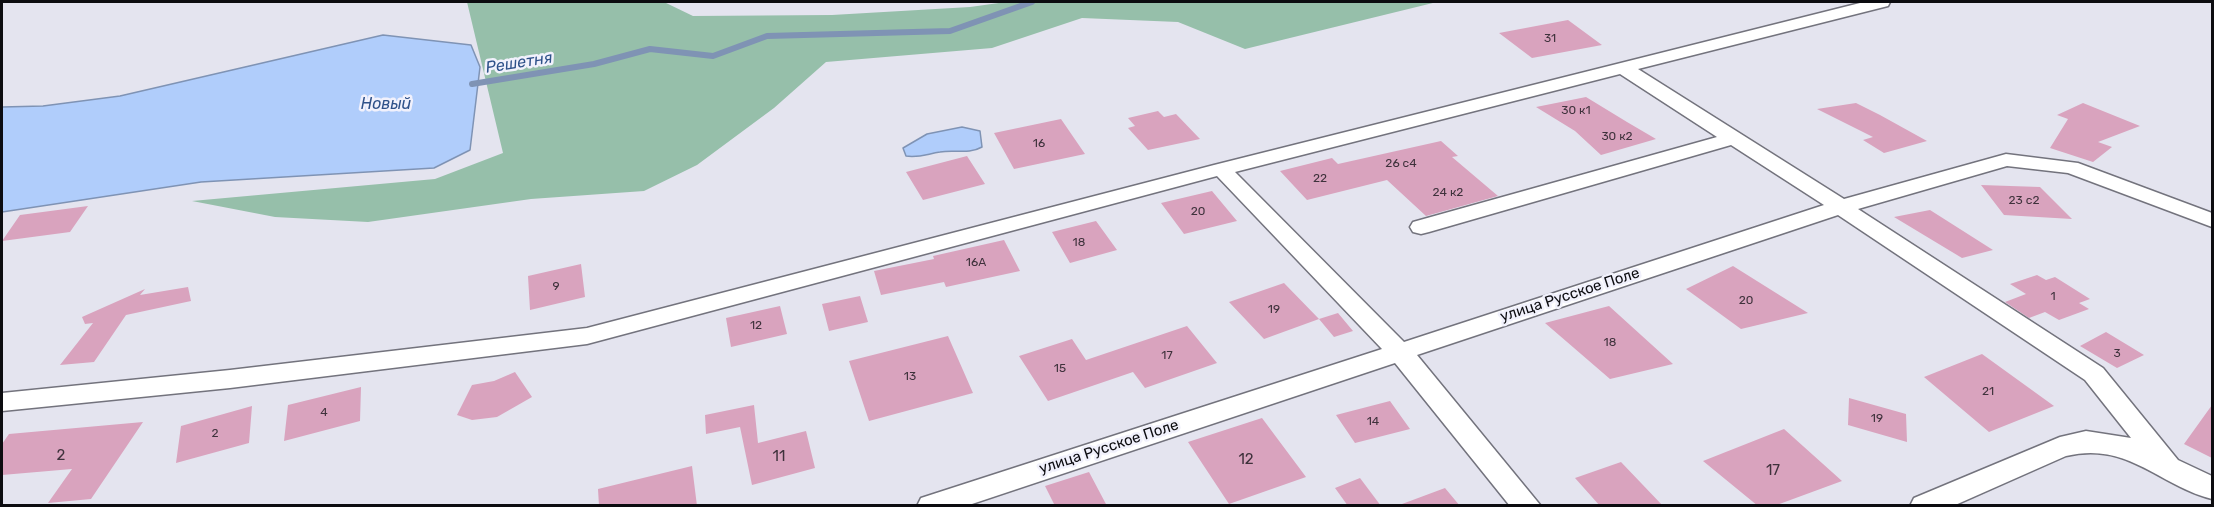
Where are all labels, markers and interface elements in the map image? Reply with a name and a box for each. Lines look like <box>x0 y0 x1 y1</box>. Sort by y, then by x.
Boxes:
house number: 31 <box>1544 32 1556 46</box>
water label: Решетня <box>484 48 554 78</box>
water label: Новый <box>361 94 411 114</box>
house number: 30 к1 <box>1561 104 1591 118</box>
house number: 30 к2 <box>1601 130 1633 144</box>
house number: 16 <box>1033 137 1045 151</box>
house number: 26 с4 <box>1385 157 1417 171</box>
house number: 22 <box>1313 172 1327 186</box>
house number: 24 к2 <box>1433 186 1463 200</box>
house number: 23 с2 <box>2009 194 2039 208</box>
house number: 20 <box>1191 205 1205 219</box>
house number: 18 <box>1073 236 1085 250</box>
house number: 16А <box>966 256 986 270</box>
street label: улица Русское Поле <box>1498 264 1642 326</box>
house number: 9 <box>552 280 560 294</box>
house number: 1 <box>2050 290 2056 304</box>
house number: 20 <box>1739 294 1753 308</box>
house number: 19 <box>1268 303 1280 317</box>
house number: 12 <box>750 319 762 333</box>
house number: 18 <box>1604 336 1616 350</box>
house number: 3 <box>2113 347 2121 361</box>
house number: 17 <box>1161 349 1173 363</box>
house number: 15 <box>1054 362 1066 376</box>
house number: 13 <box>904 370 916 384</box>
house number: 21 <box>1982 385 1994 399</box>
house number: 4 <box>320 406 328 420</box>
house number: 19 <box>1871 412 1883 426</box>
house number: 14 <box>1367 415 1379 429</box>
street label: улица Русское Поле <box>1037 416 1181 478</box>
house number: 2 <box>211 427 219 441</box>
house number: 2 <box>57 447 65 465</box>
house number: 11 <box>773 448 785 466</box>
house number: 12 <box>1238 451 1254 469</box>
house number: 17 <box>1766 462 1780 480</box>

